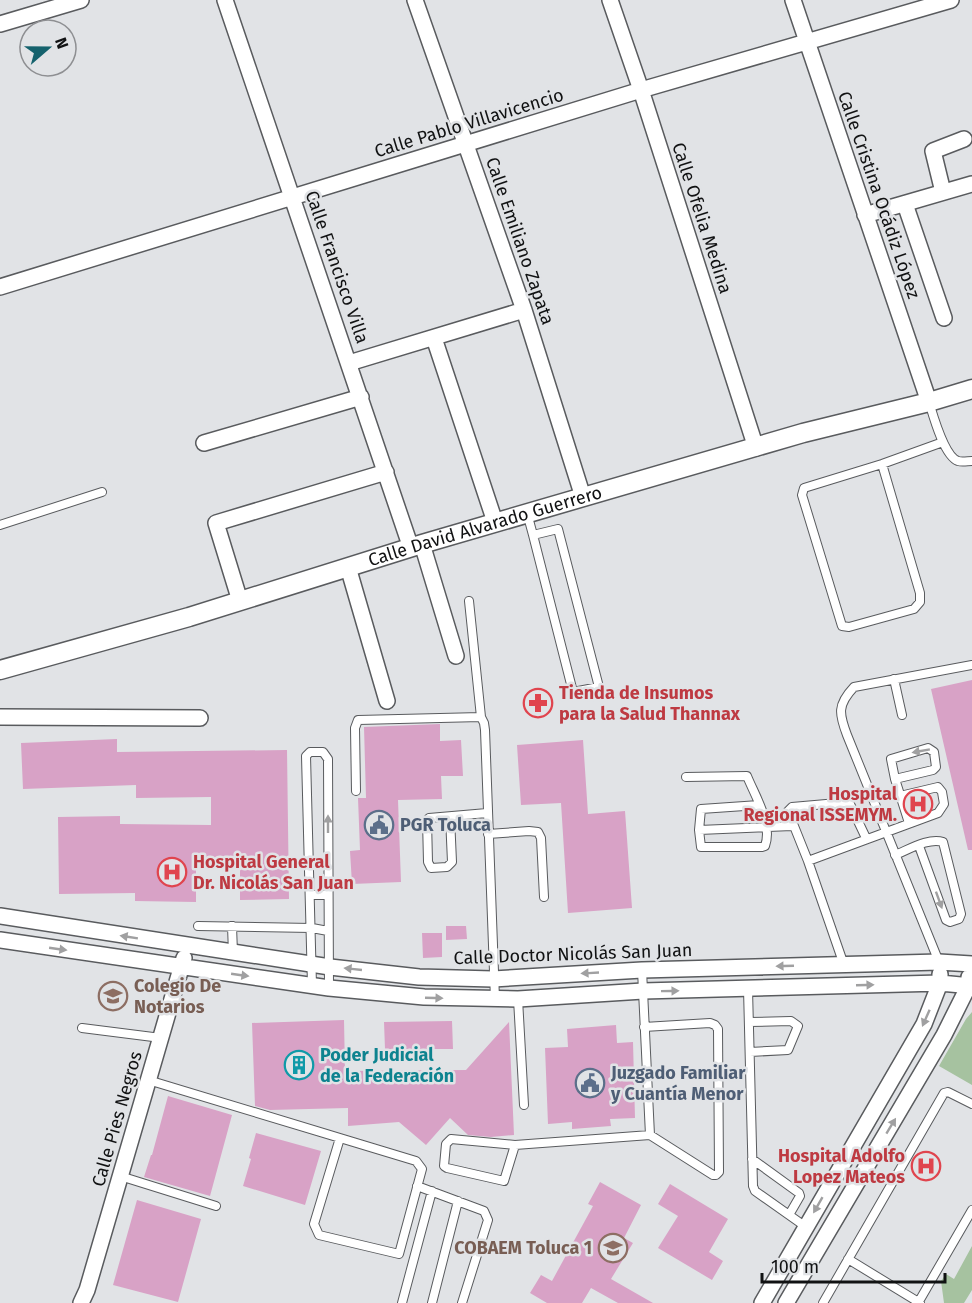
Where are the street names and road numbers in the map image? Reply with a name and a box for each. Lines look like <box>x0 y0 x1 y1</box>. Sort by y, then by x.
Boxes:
street label: Calle Pablo Villavicencio <box>372 84 566 162</box>
street label: Calle Cristina Ocádiz López <box>833 88 925 302</box>
street label: Calle Ofelia Medina <box>667 140 737 296</box>
street label: Calle Emiliano Zapata <box>481 154 559 328</box>
street label: Calle Francisco Villa <box>300 188 374 346</box>
street label: Calle David Alvarado Guerrero <box>365 481 605 571</box>
street label: Calle Doctor Nicolás San Juan <box>453 939 693 969</box>
street label: Calle Pies Negros <box>87 1049 147 1189</box>

